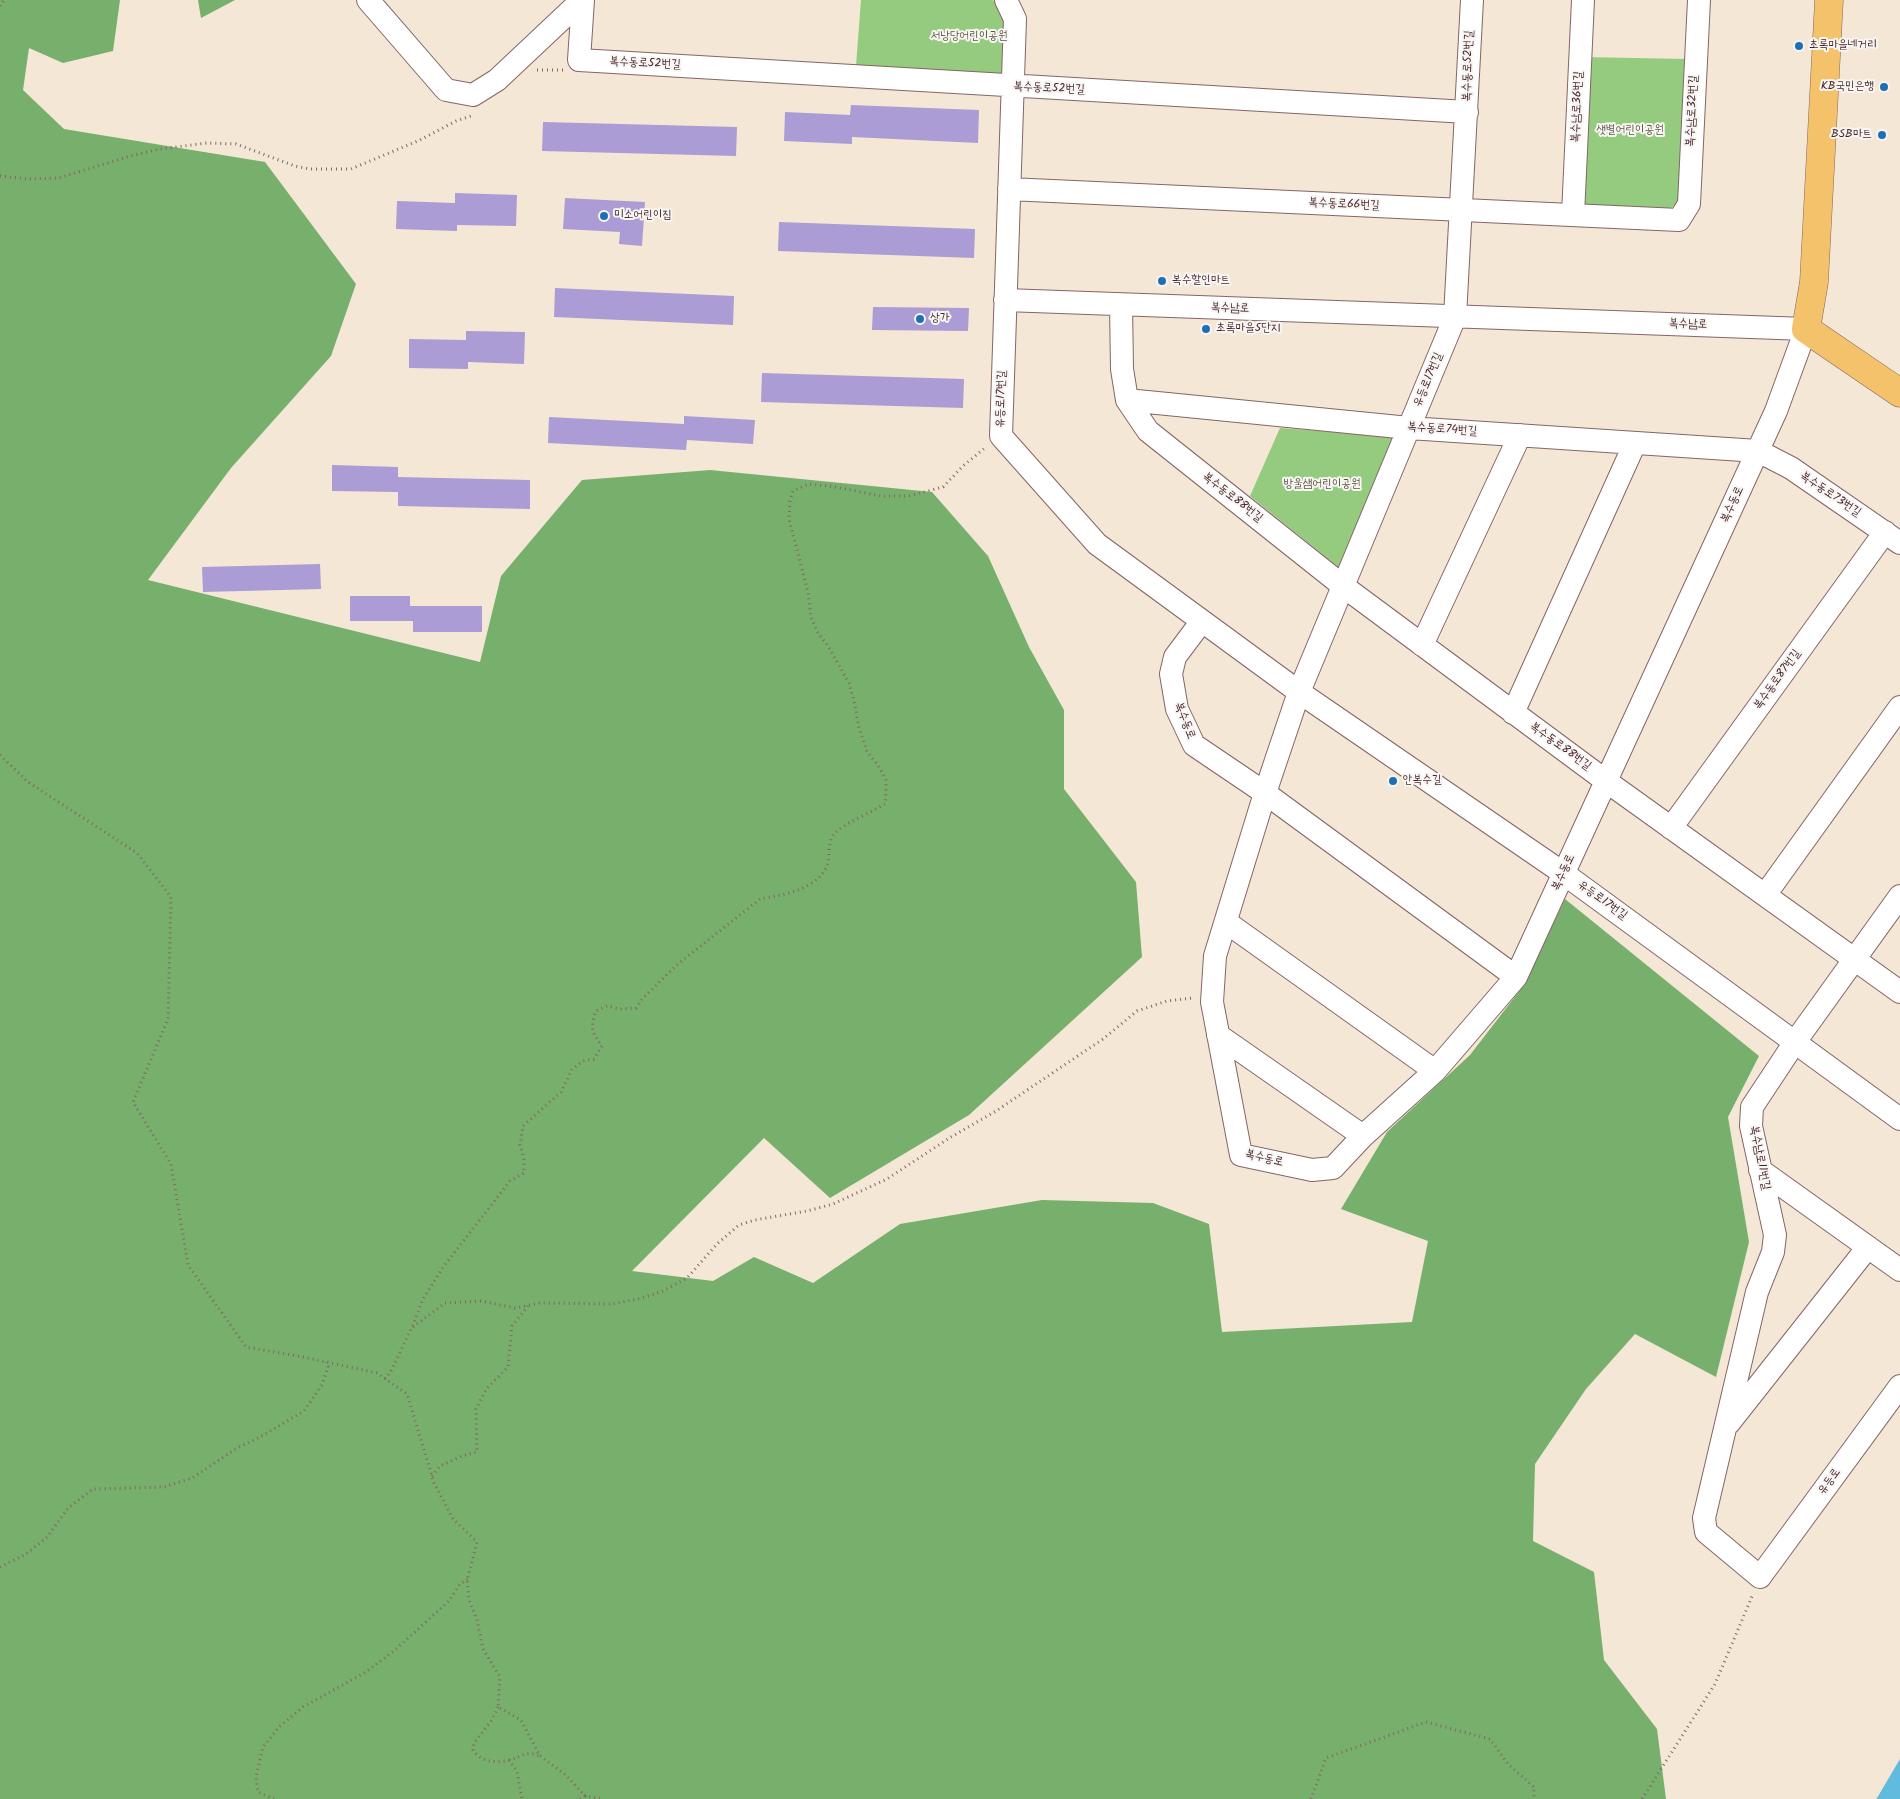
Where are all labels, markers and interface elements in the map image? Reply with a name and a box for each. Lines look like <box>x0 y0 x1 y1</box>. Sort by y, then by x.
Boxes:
park label: 서낭당어린이공원 <box>930 30 1008 44</box>
street label: 복수동로52번길 <box>1461 30 1477 102</box>
place label: 초록마을네거리 <box>1809 39 1877 53</box>
marker: 초록마을네거리 <box>1793 40 1805 52</box>
street label: 복수동로52번길 <box>609 55 681 73</box>
street label: 복수남로36번길 <box>1569 71 1587 143</box>
street label: 복수남로32번길 <box>1684 75 1702 147</box>
street label: 복수동로52번길 <box>1013 80 1085 98</box>
place label: KB국민은행 <box>1821 80 1874 94</box>
marker: KB국민은행 <box>1878 81 1890 93</box>
park label: 샛별어린이공원 <box>1596 124 1664 138</box>
place label: BSB마트 <box>1831 128 1872 142</box>
marker: BSB마트 <box>1876 129 1888 141</box>
street label: 복수동로66번길 <box>1308 196 1380 214</box>
place label: 미소어린이집 <box>614 209 672 223</box>
marker: 미소어린이집 <box>598 210 610 222</box>
place label: 복수할인마트 <box>1172 274 1230 288</box>
marker: 복수할인마트 <box>1156 275 1168 287</box>
street label: 복수남로 <box>1210 301 1250 317</box>
place label: 상가 <box>930 312 949 326</box>
marker: 상가 <box>914 313 926 325</box>
street label: 복수남로 <box>1668 317 1708 333</box>
place label: 초록마을5단지 <box>1216 322 1280 336</box>
marker: 초록마을5단지 <box>1200 323 1212 335</box>
street label: 유등로17번길 <box>1411 351 1447 409</box>
street label: 유등로17번길 <box>994 370 1010 428</box>
street label: 복수동로74번길 <box>1407 420 1477 440</box>
street label: 복수동로73번길 <box>1797 469 1863 521</box>
street label: 복수동로88번길 <box>1199 470 1265 526</box>
park label: 방울샘어린이공원 <box>1283 478 1361 492</box>
street label: 복수동로 <box>1718 484 1748 526</box>
street label: 복수동로87번길 <box>1751 647 1805 713</box>
street label: 복수동로 <box>1170 700 1198 742</box>
street label: 복수동로88번길 <box>1526 720 1594 774</box>
place label: 안복수길 <box>1403 774 1442 788</box>
marker: 안복수길 <box>1387 775 1399 787</box>
street label: 복수동로 <box>1549 852 1579 894</box>
street label: 유등로17번길 <box>1574 878 1630 924</box>
street label: 복수남로11번길 <box>1746 1124 1772 1192</box>
street label: 복수동로 <box>1244 1147 1284 1171</box>
street label: 유등로 <box>1816 1466 1844 1498</box>

